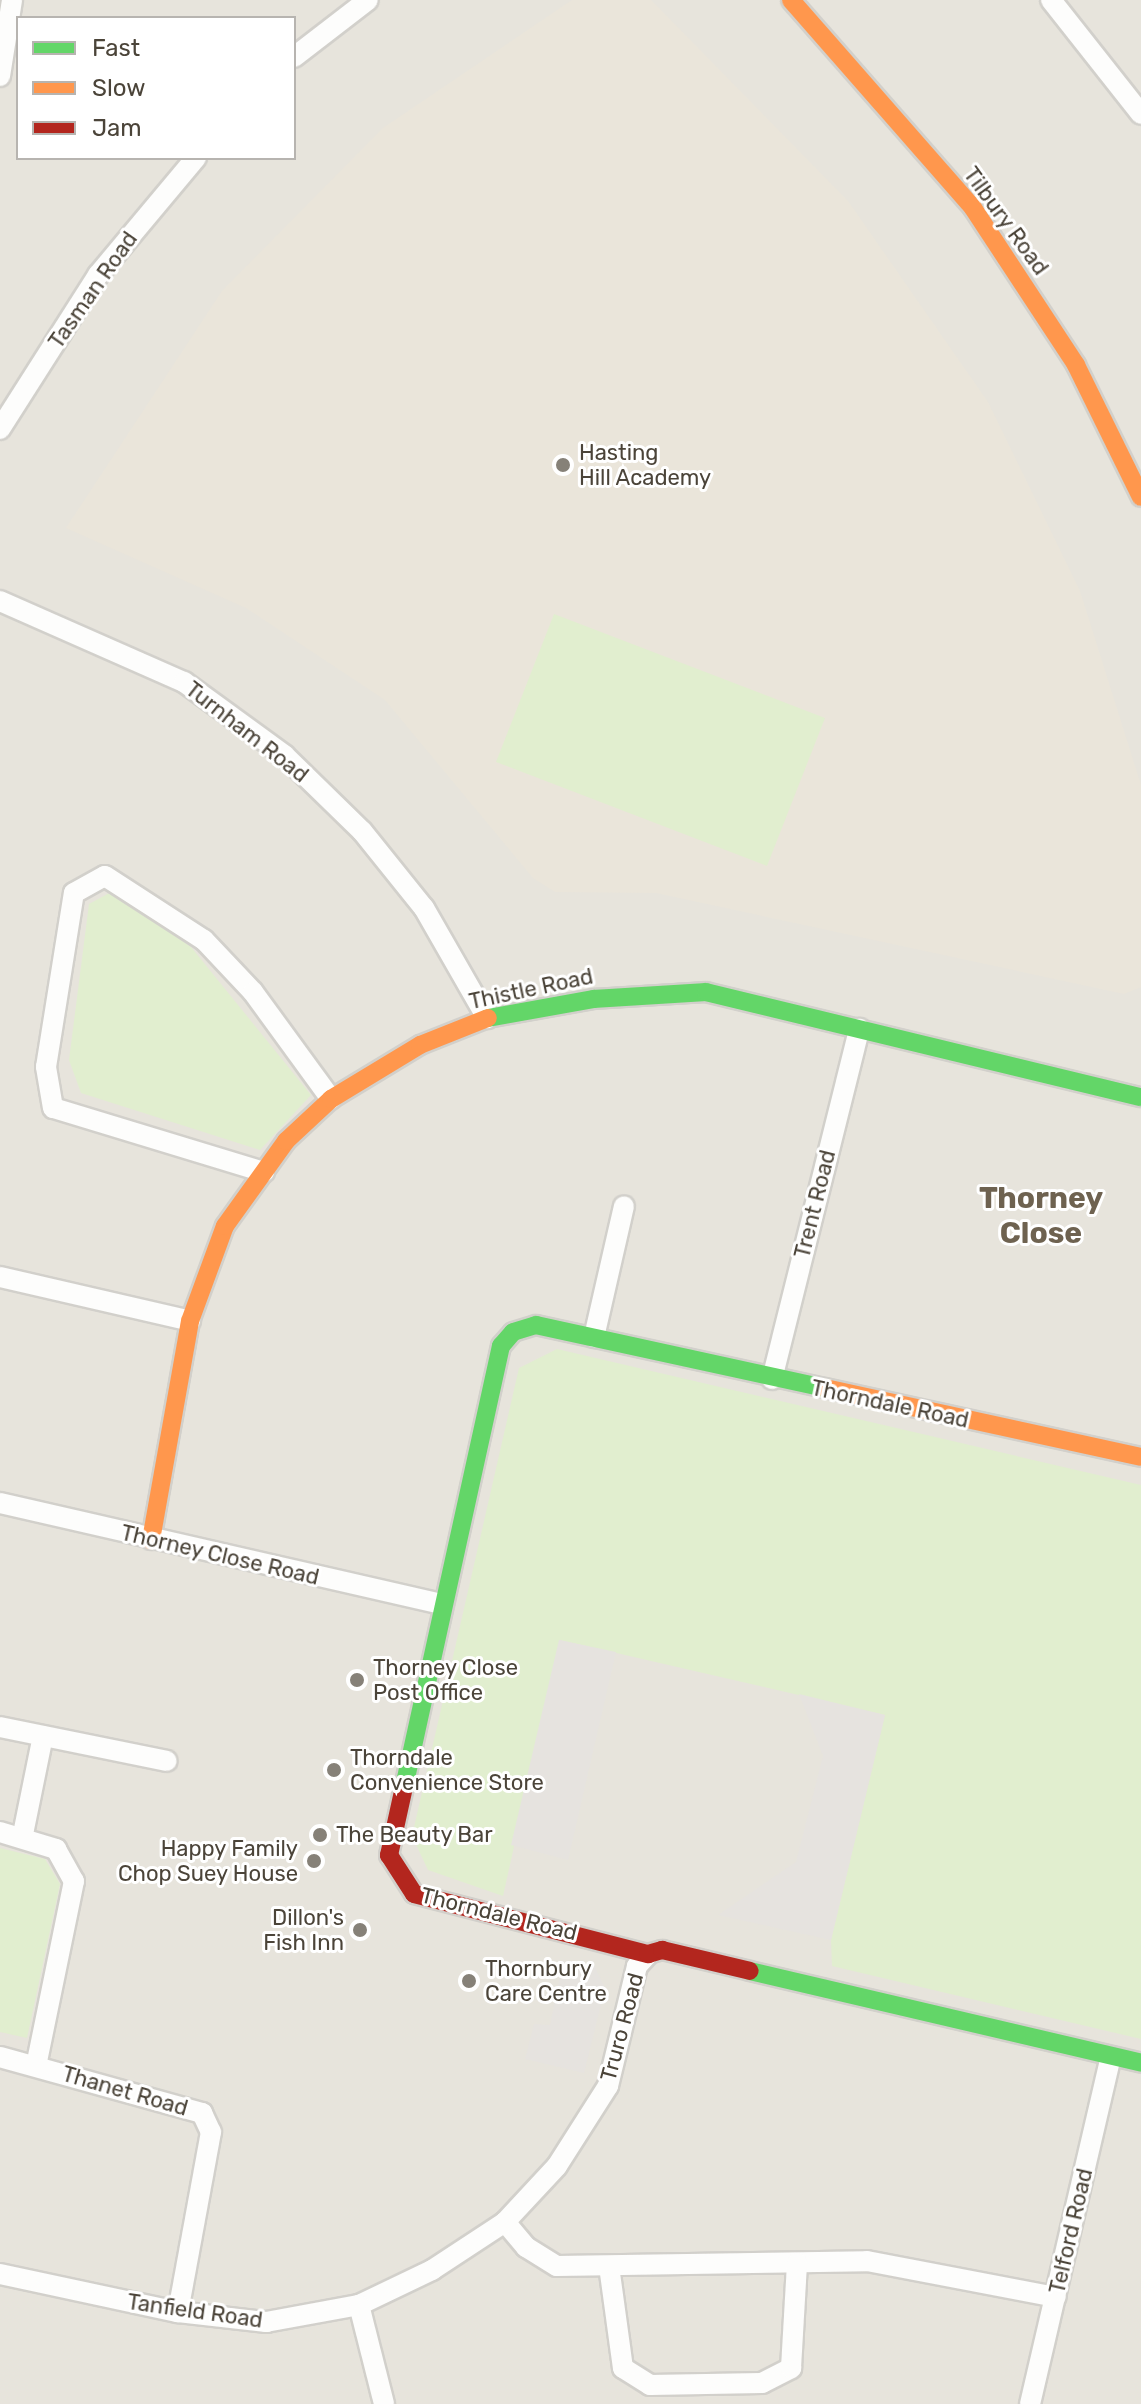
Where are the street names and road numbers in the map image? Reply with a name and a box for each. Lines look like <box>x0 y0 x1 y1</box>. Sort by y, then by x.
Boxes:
street label: Tilbury Road <box>958 162 1054 280</box>
street label: Tasman Road <box>43 226 143 354</box>
street label: Turnham Road <box>180 676 314 788</box>
street label: Thistle Road <box>467 963 595 1015</box>
street label: Trent Road <box>789 1147 841 1261</box>
street label: Thorndale Road <box>809 1374 971 1434</box>
street label: Thorney Close Road <box>118 1519 322 1591</box>
street label: Thorndale Road <box>418 1882 580 1946</box>
street label: Truro Road <box>595 1970 649 2084</box>
street label: Thanet Road <box>59 2060 191 2122</box>
street label: Telford Road <box>1044 2166 1098 2296</box>
street label: Tanfield Road <box>126 2288 264 2334</box>

